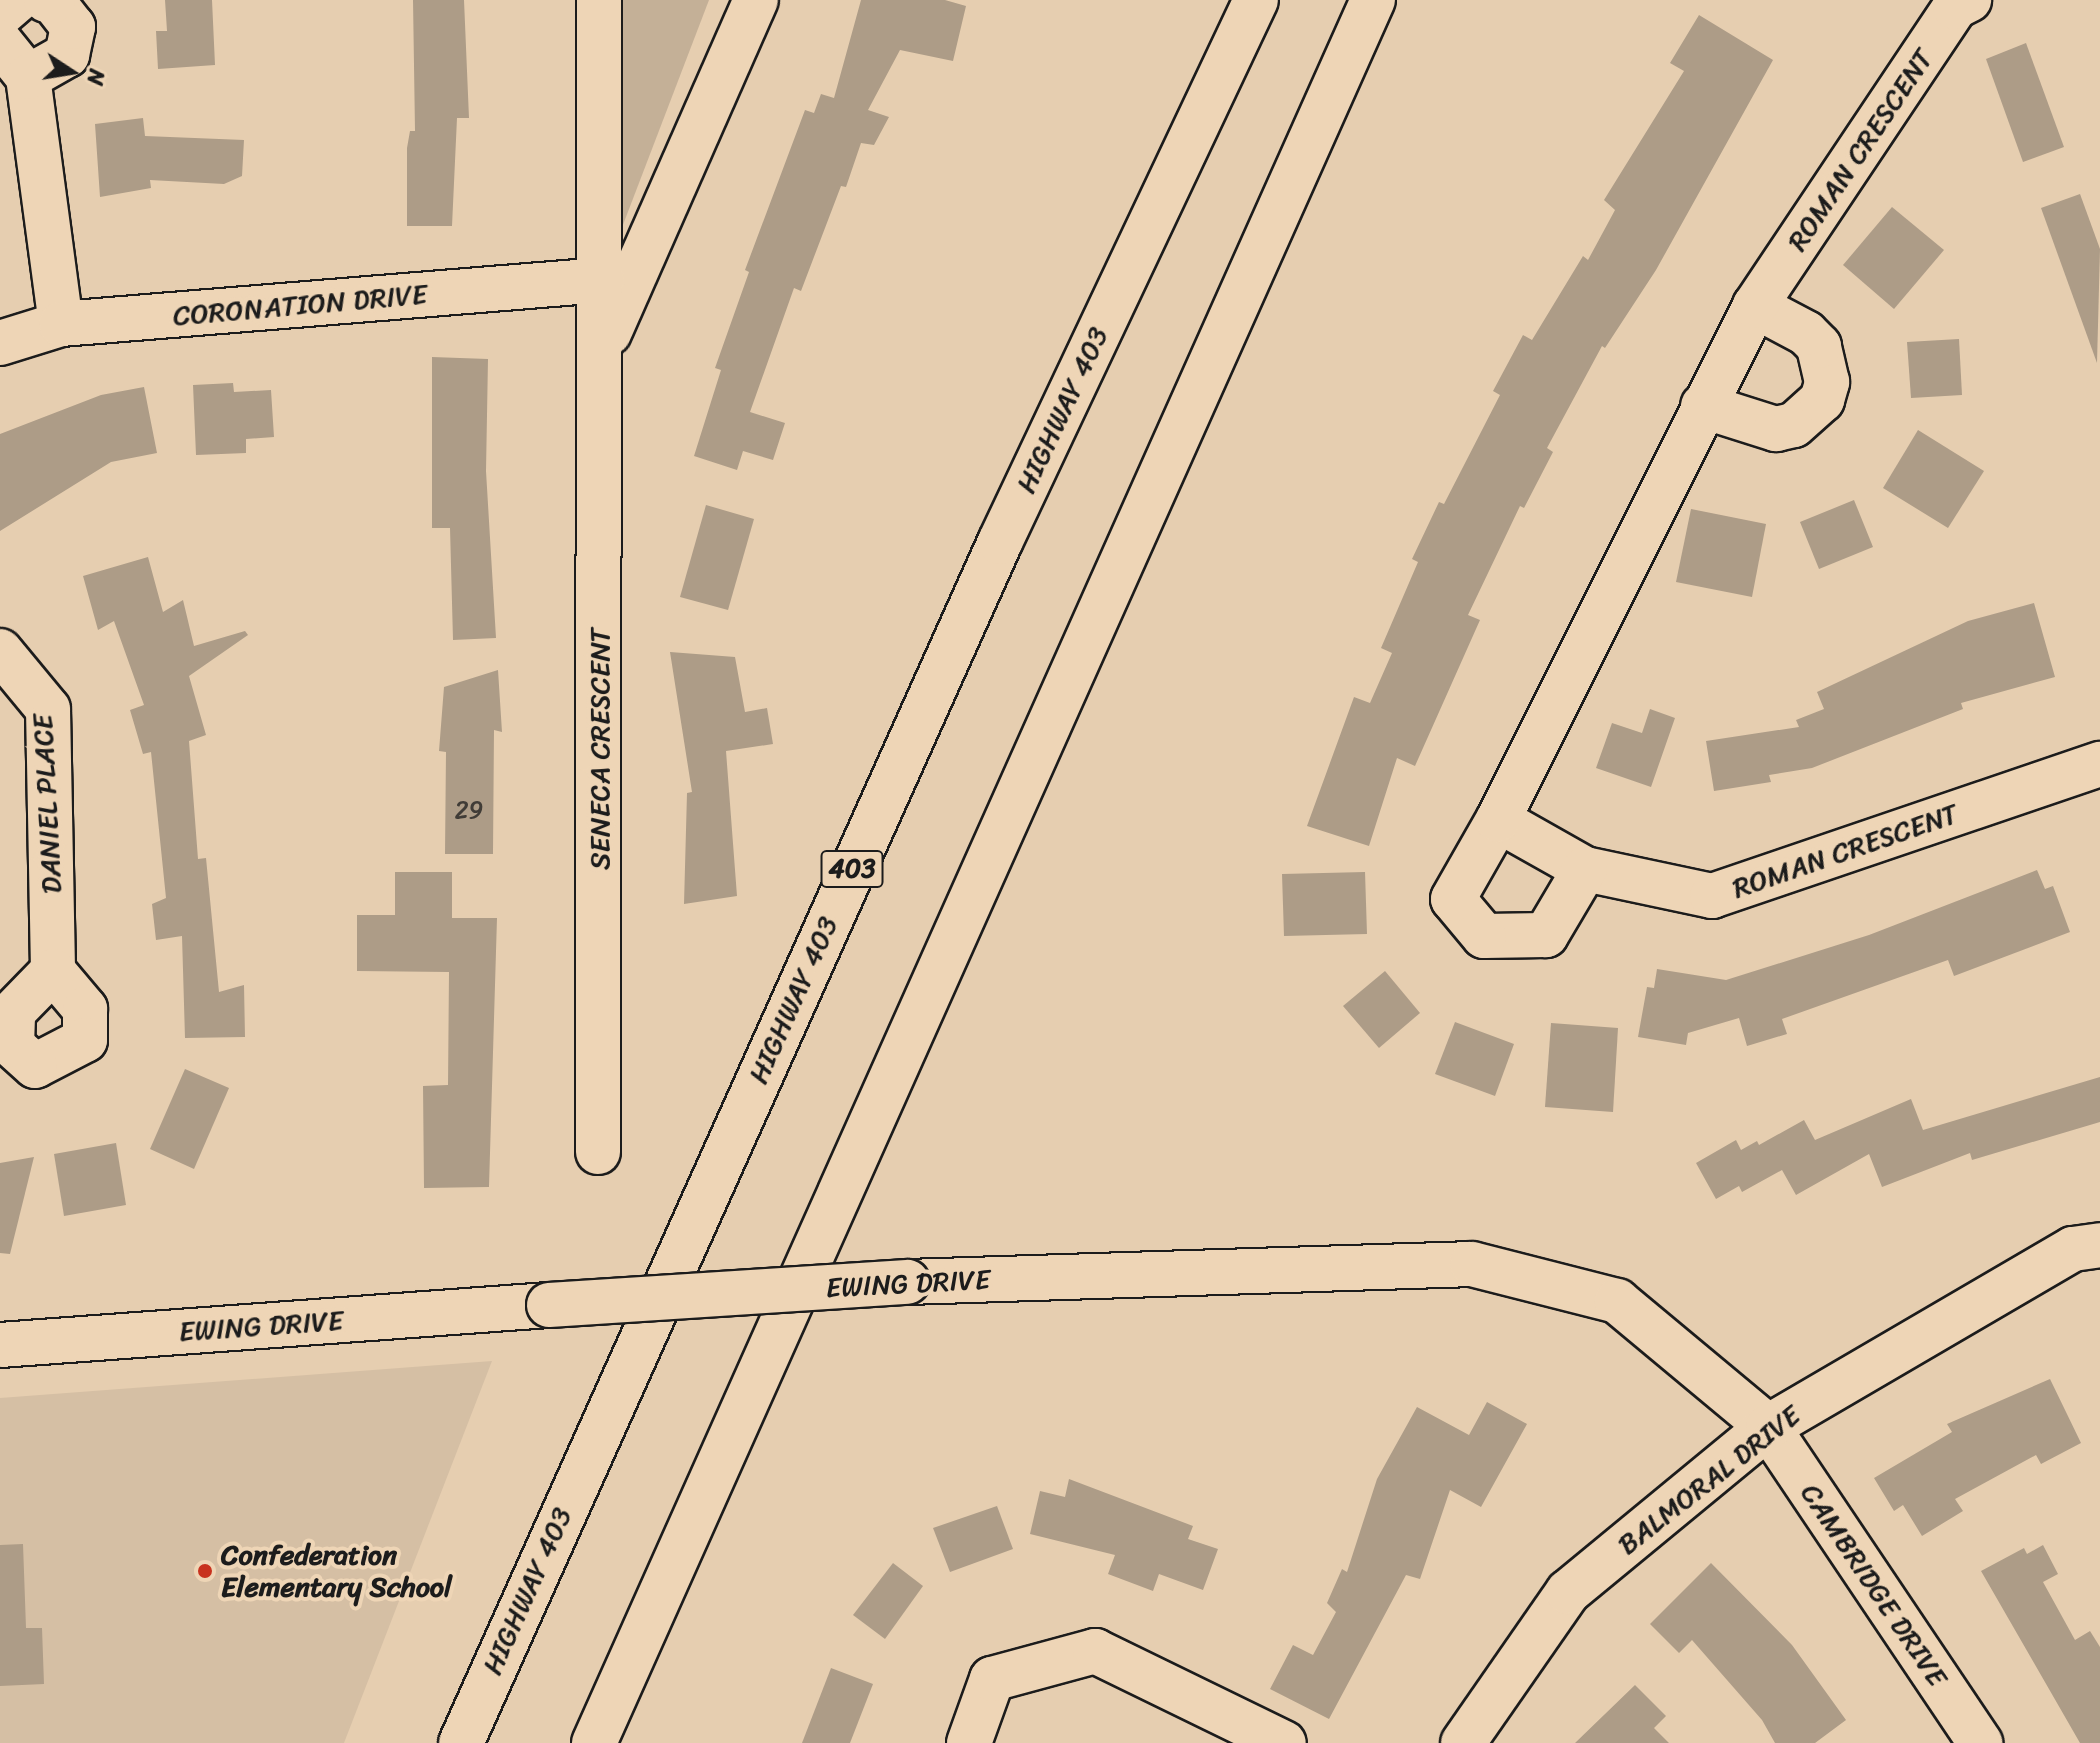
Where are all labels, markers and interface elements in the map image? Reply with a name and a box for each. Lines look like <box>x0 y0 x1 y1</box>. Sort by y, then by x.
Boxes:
north arrow <box>32 32 112 112</box>
street label: ROMAN CRESCENT <box>1780 43 1940 257</box>
text: N <box>75 66 117 89</box>
street label: CORONATION DRIVE <box>170 277 430 333</box>
street label: HIGHWAY 403 <box>1009 322 1115 498</box>
street label: SENECA CRESCENT <box>583 628 617 870</box>
street label: DANIEL PLACE <box>26 713 68 895</box>
house number: 29 <box>455 797 483 825</box>
street label: ROMAN CRESCENT <box>1728 797 1962 905</box>
road number: 403 <box>820 847 884 891</box>
street label: HIGHWAY 403 <box>741 911 845 1089</box>
street label: EWING DRIVE <box>824 1263 992 1305</box>
street label: EWING DRIVE <box>176 1303 346 1349</box>
street label: BALMORAL DRIVE <box>1611 1398 1807 1562</box>
street label: CAMBRIDGE DRIVE <box>1794 1477 1954 1693</box>
street label: HIGHWAY 403 <box>475 1502 579 1680</box>
place label: Confederation Elementary School <box>221 1538 452 1604</box>
marker: Confederation Elementary School <box>196 1562 214 1580</box>

